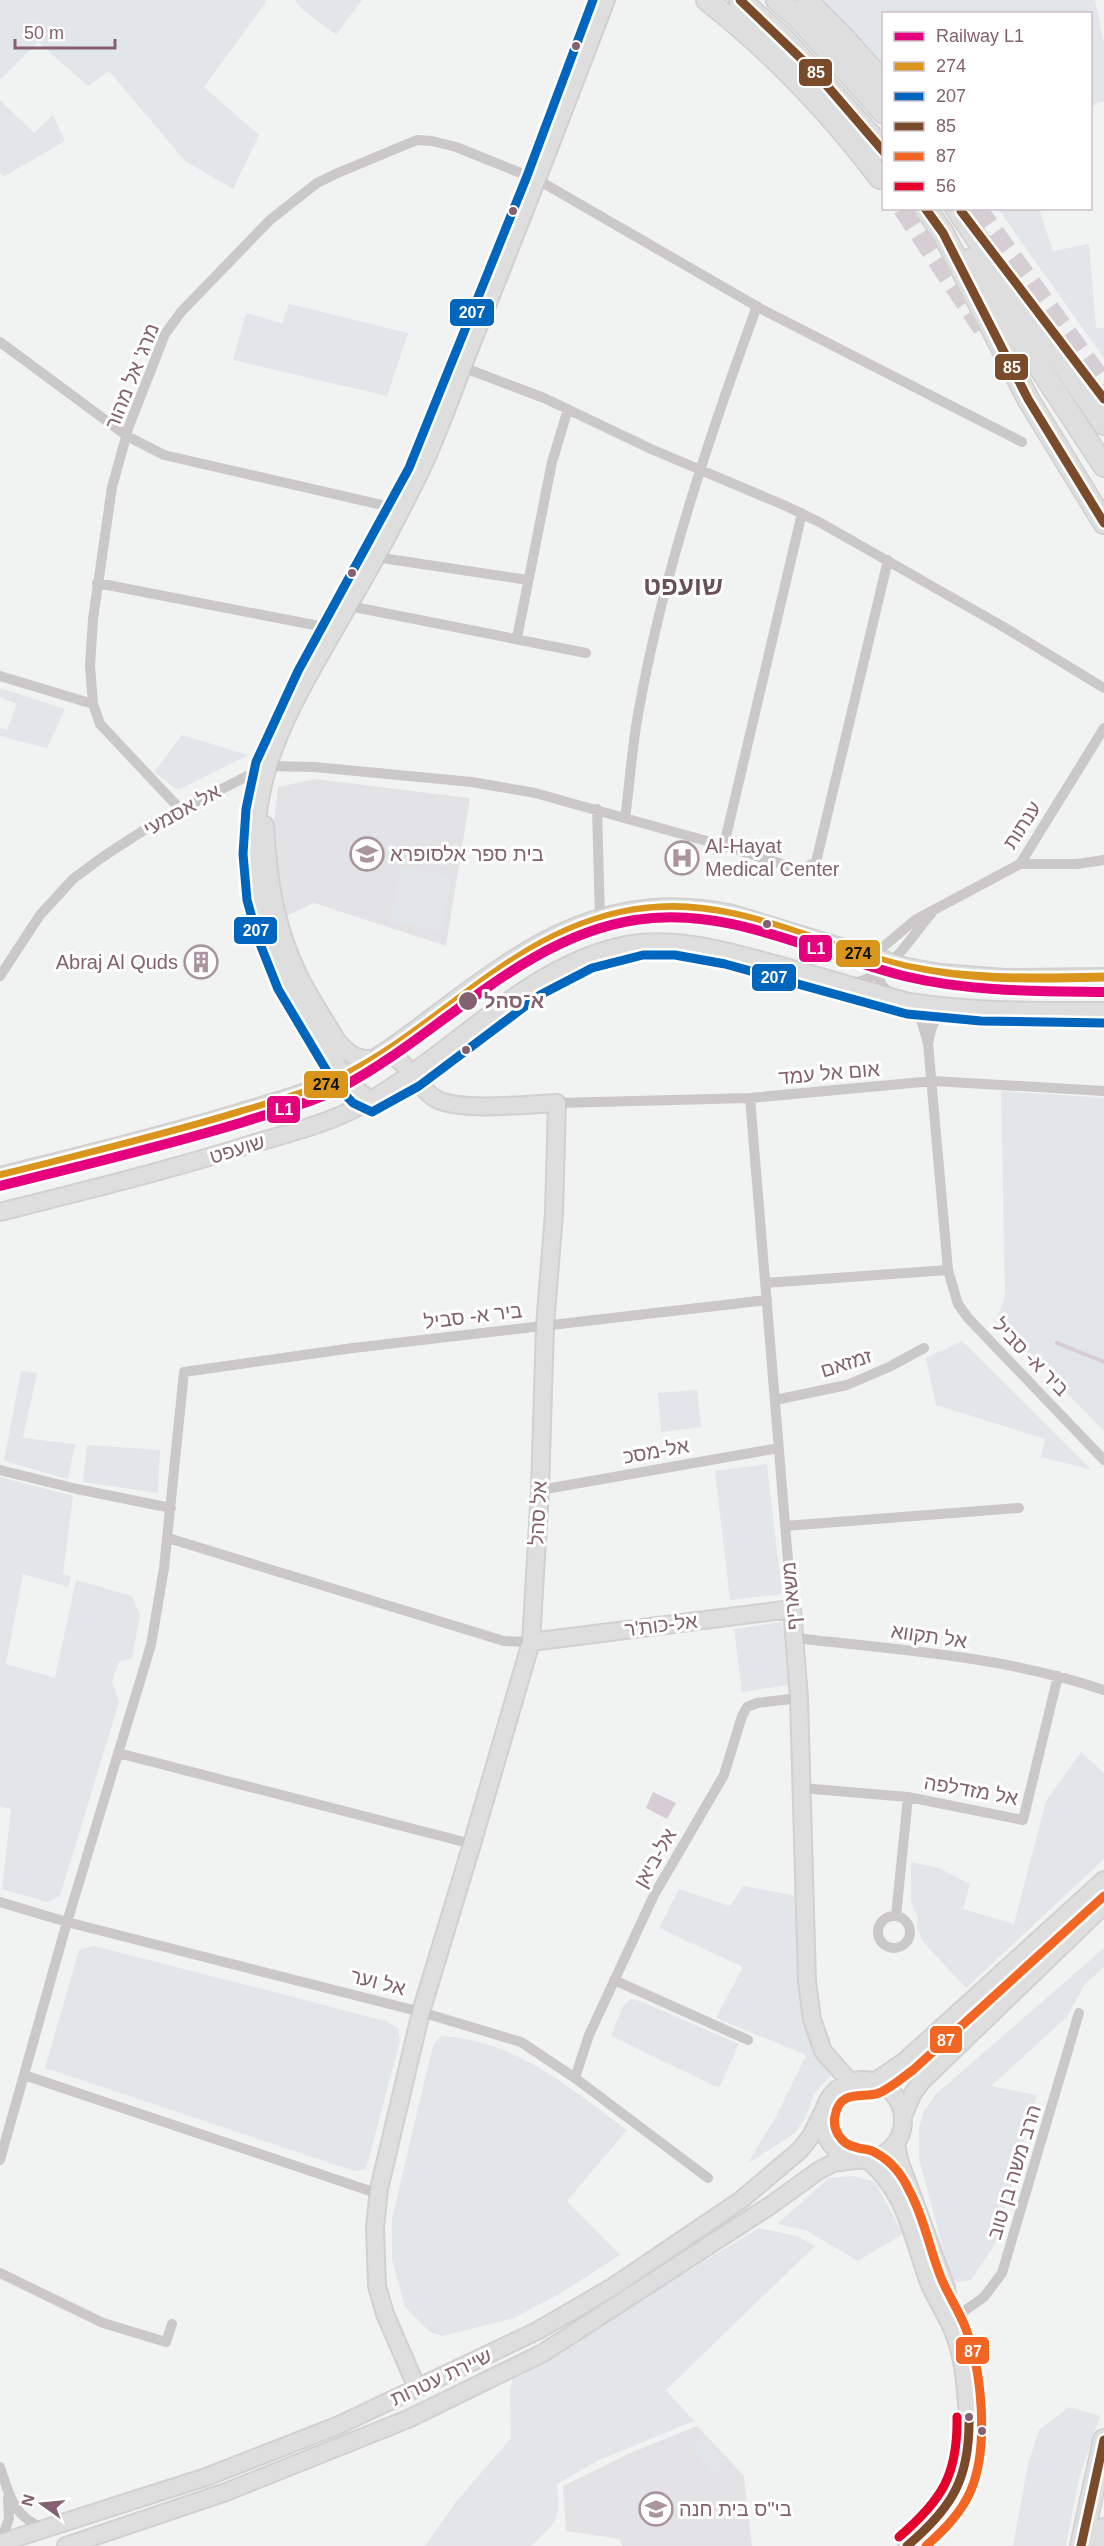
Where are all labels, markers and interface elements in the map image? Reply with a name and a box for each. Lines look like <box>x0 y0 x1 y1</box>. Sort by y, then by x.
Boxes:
scale bar <box>15 12 116 50</box>
legend <box>882 12 1092 210</box>
text: 50 m <box>24 23 64 43</box>
text: Railway L1 <box>936 26 1024 46</box>
unlabelled marker <box>570 40 582 52</box>
text: 274 <box>936 56 966 76</box>
line badge: 85 <box>798 58 833 87</box>
text: 85 <box>807 64 825 81</box>
text: 207 <box>936 86 966 106</box>
text: 85 <box>936 116 956 136</box>
text: 87 <box>936 146 956 166</box>
text: 56 <box>936 176 956 196</box>
unlabelled marker <box>507 205 519 217</box>
line badge: 207 <box>449 298 495 327</box>
text: 207 <box>459 304 485 321</box>
street label: מרג' אל מהור <box>101 320 163 432</box>
line badge: 85 <box>994 353 1029 381</box>
text: 85 <box>1003 359 1021 376</box>
unlabelled marker <box>346 567 358 579</box>
district label: שועפט <box>643 571 723 601</box>
street label: אל אסמעי <box>140 780 225 840</box>
street label: ענתות <box>999 797 1045 853</box>
place label: Al-Hayat Medical Center <box>705 835 840 880</box>
school or university icon: בית ספר אלסופרא <box>349 836 385 872</box>
hospital icon: Al-Hayat Medical Center <box>664 840 700 876</box>
place label: בית ספר אלסופרא <box>390 843 544 865</box>
line badge: 207 <box>233 916 278 945</box>
unlabelled marker <box>761 918 773 930</box>
text: 207 <box>243 922 269 939</box>
line badge: L1 <box>798 934 833 963</box>
line badge: 274 <box>835 939 881 968</box>
text: L1 <box>807 940 825 957</box>
building icon: Abraj Al Quds <box>183 944 219 980</box>
text: 274 <box>845 945 871 962</box>
place label: Abraj Al Quds <box>56 951 178 973</box>
line badge: 207 <box>751 963 797 992</box>
text: 207 <box>761 969 787 986</box>
marker: א־סהל <box>457 990 479 1012</box>
place label: א־סהל <box>484 990 544 1012</box>
unlabelled marker <box>460 1044 472 1056</box>
street label: אום אל עמד <box>777 1058 881 1088</box>
line badge: 274 <box>303 1070 349 1099</box>
text: 274 <box>313 1076 339 1093</box>
line badge: L1 <box>266 1095 301 1124</box>
text: L1 <box>275 1101 293 1118</box>
street label: שועפט <box>207 1130 267 1168</box>
street label: ביר א- סביל <box>423 1299 523 1333</box>
street label: ביר א- סביל <box>989 1314 1073 1400</box>
street label: זמזאם <box>818 1344 875 1382</box>
street label: אל-מסכ <box>621 1434 691 1468</box>
street label: אל סהל <box>525 1480 551 1546</box>
street label: משאריף <box>777 1561 805 1631</box>
street label: אל-כות'ר <box>623 1610 699 1640</box>
street label: אל תקווא <box>890 1620 969 1652</box>
street label: אל מזדלפה <box>922 1771 1020 1809</box>
street label: אל-ביאן <box>629 1824 681 1891</box>
street label: אל וער <box>348 1965 408 2000</box>
line badge: 87 <box>929 2025 963 2054</box>
text: 87 <box>937 2032 955 2049</box>
street label: הרב משה בן טוב <box>983 2102 1045 2242</box>
line badge: 87 <box>955 2336 990 2365</box>
text: 87 <box>964 2343 982 2360</box>
street label: שיירת עטרות <box>387 2344 495 2410</box>
unlabelled marker <box>963 2411 975 2423</box>
unlabelled marker <box>976 2425 988 2437</box>
north arrow <box>12 2474 72 2534</box>
school or university icon: בי"ס בית חנה <box>638 2491 674 2527</box>
text: N <box>18 2492 38 2508</box>
place label: בי"ס בית חנה <box>679 2498 792 2520</box>

